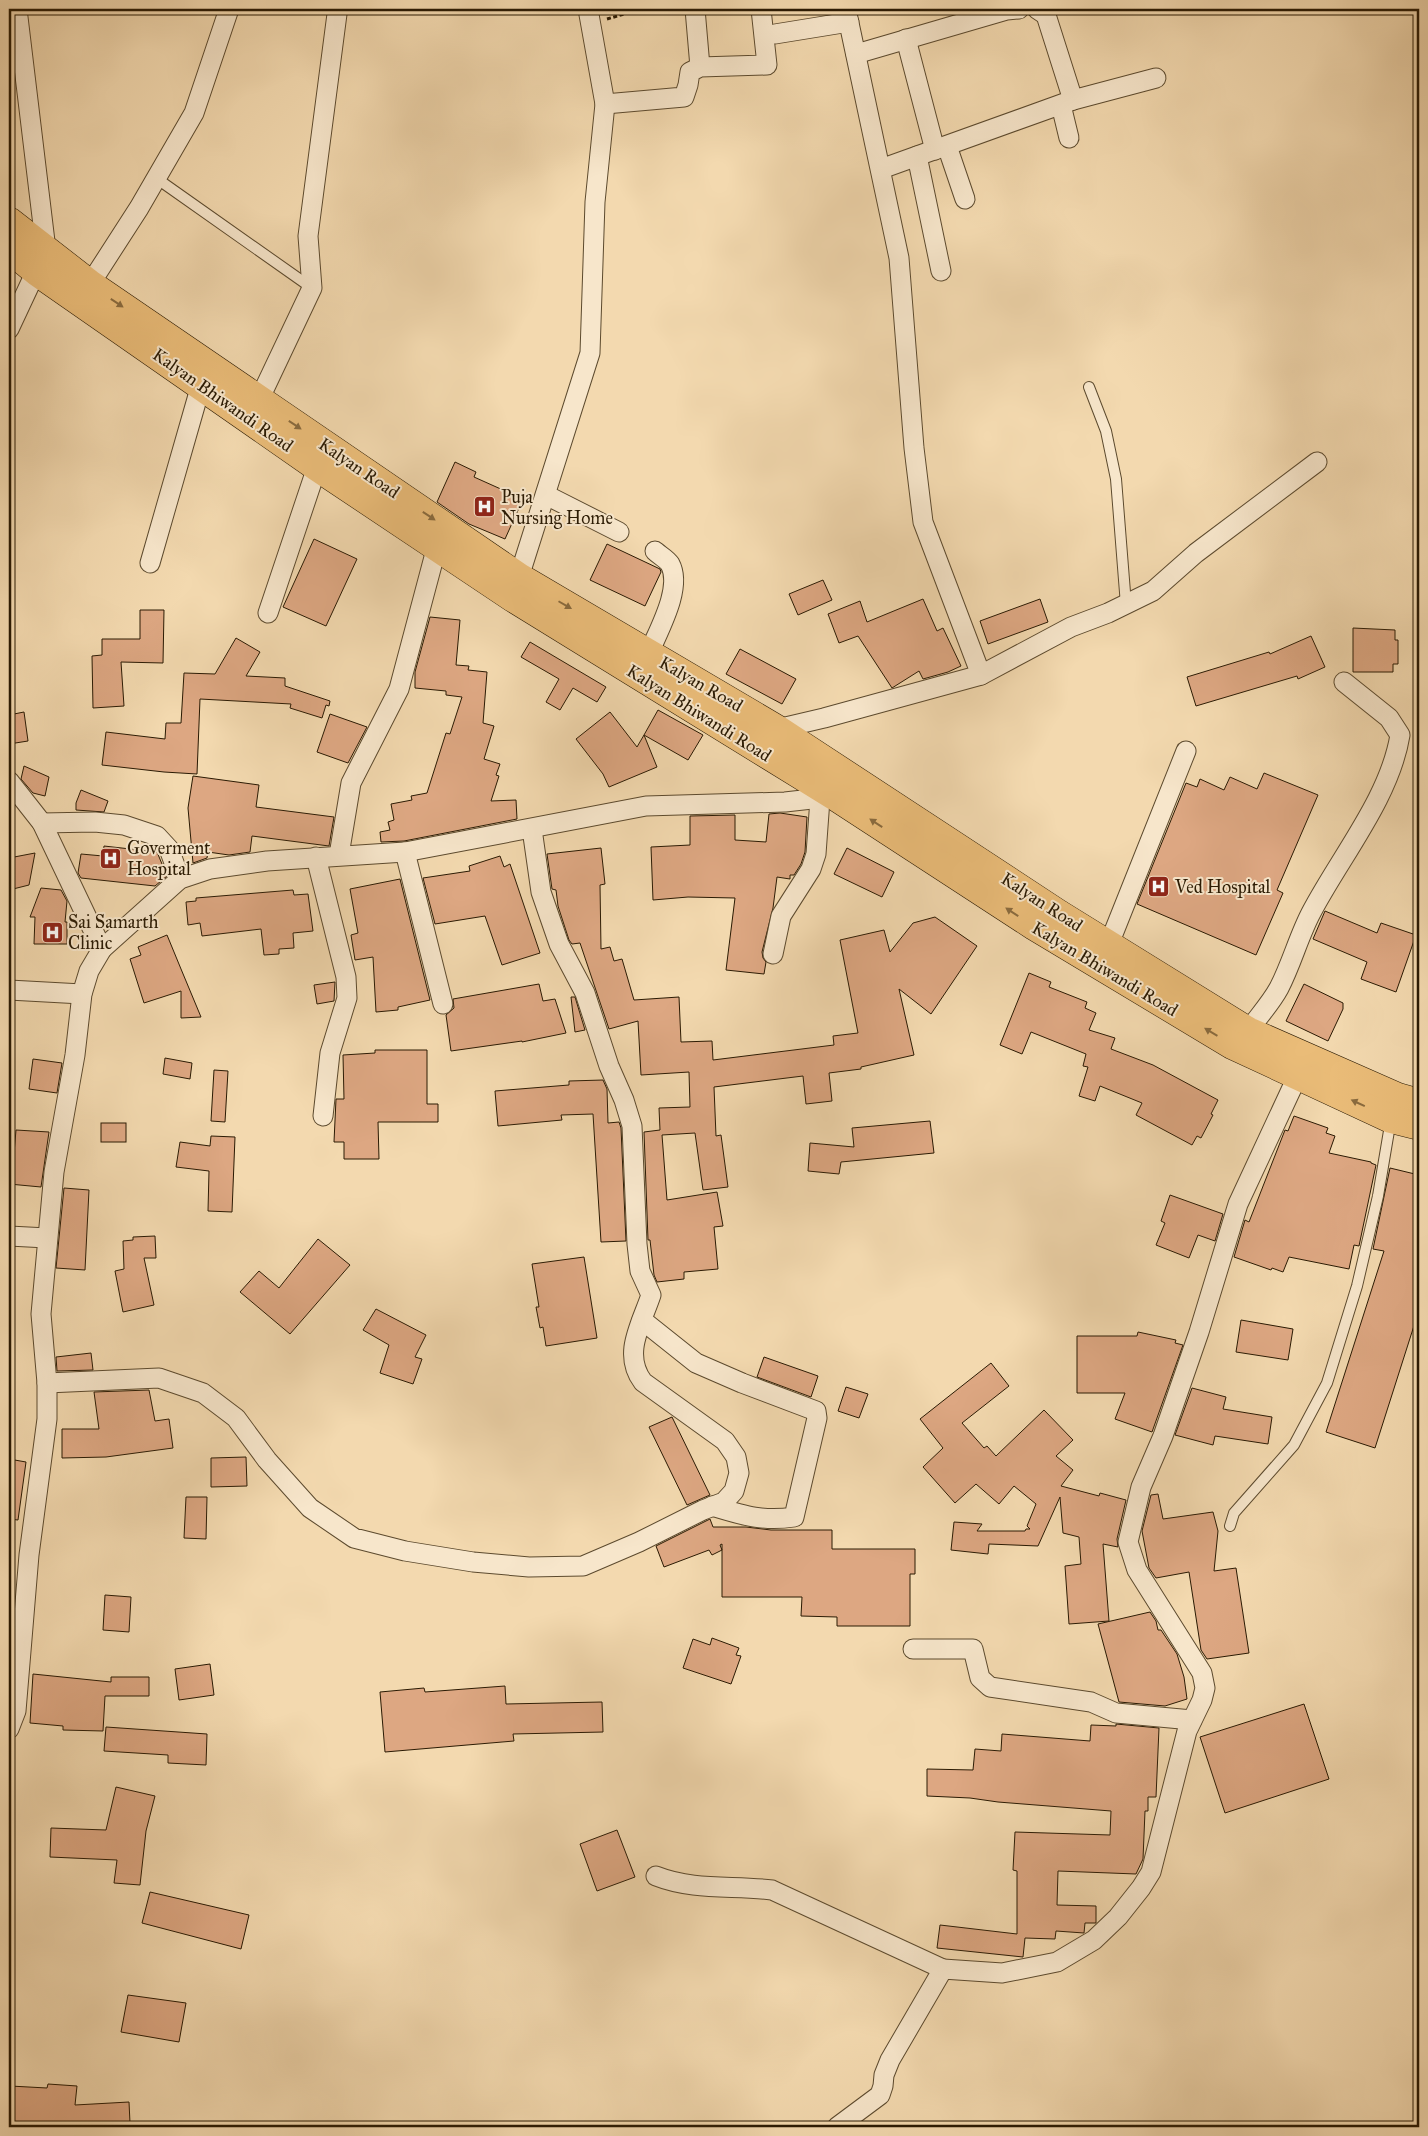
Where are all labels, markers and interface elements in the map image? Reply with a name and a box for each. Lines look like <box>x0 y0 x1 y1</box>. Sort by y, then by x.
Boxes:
one-way arrow <box>110 298 124 308</box>
street label: Kalyan Bhiwandi Road <box>148 343 298 457</box>
one-way arrow <box>288 420 301 430</box>
street label: Kalyan Road <box>314 433 404 503</box>
place label: Puja Nursing Home <box>501 486 613 530</box>
hospital icon: Puja Nursing Home <box>473 495 497 519</box>
one-way arrow <box>422 511 436 521</box>
one-way arrow <box>559 600 572 609</box>
street label: Kalyan Road <box>655 651 747 717</box>
street label: Kalyan Bhiwandi Road <box>623 660 775 766</box>
one-way arrow <box>870 819 883 828</box>
place label: Goverment Hospital <box>127 837 211 880</box>
hospital icon: Goverment Hospital <box>99 846 123 870</box>
street label: Kalyan Road <box>997 867 1087 937</box>
hospital icon: Ved Hospital <box>1147 875 1171 899</box>
place label: Ved Hospital <box>1174 876 1271 898</box>
one-way arrow <box>1006 907 1019 917</box>
place label: Sai Samarth Clinic <box>68 911 159 954</box>
street label: Kalyan Bhiwandi Road <box>1028 917 1182 1021</box>
hospital icon: Sai Samarth Clinic <box>40 920 64 944</box>
one-way arrow <box>1205 1028 1218 1037</box>
one-way arrow <box>1350 1099 1365 1107</box>

